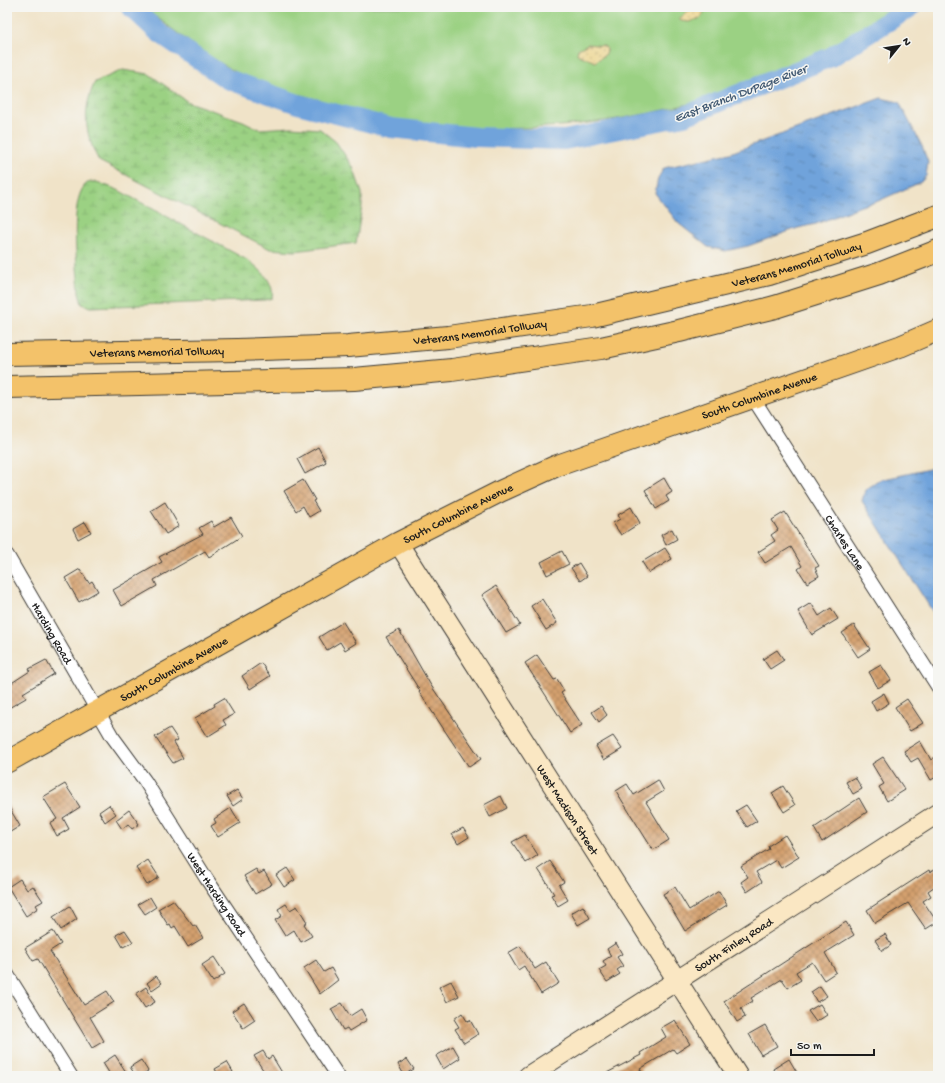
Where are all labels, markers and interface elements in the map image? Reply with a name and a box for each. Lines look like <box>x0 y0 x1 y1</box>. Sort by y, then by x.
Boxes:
north arrow <box>879 26 919 66</box>
text: N <box>899 36 913 48</box>
water label: East Branch DuPage River <box>673 61 811 126</box>
street label: Veterans Memorial Tollway <box>730 240 864 292</box>
street label: Veterans Memorial Tollway <box>412 318 548 349</box>
street label: Veterans Memorial Tollway <box>89 345 224 362</box>
street label: South Columbine Avenue <box>700 370 820 424</box>
street label: South Columbine Avenue <box>401 481 516 548</box>
street label: Charles Lane <box>821 513 867 574</box>
street label: Harding Road <box>27 600 74 668</box>
street label: South Columbine Avenue <box>118 634 232 706</box>
street label: West Madison Street <box>532 763 601 859</box>
street label: West Harding Road <box>183 850 249 941</box>
street label: South Finley Road <box>693 915 777 976</box>
scale bar <box>791 1031 874 1057</box>
text: 50 m <box>797 1040 822 1054</box>

